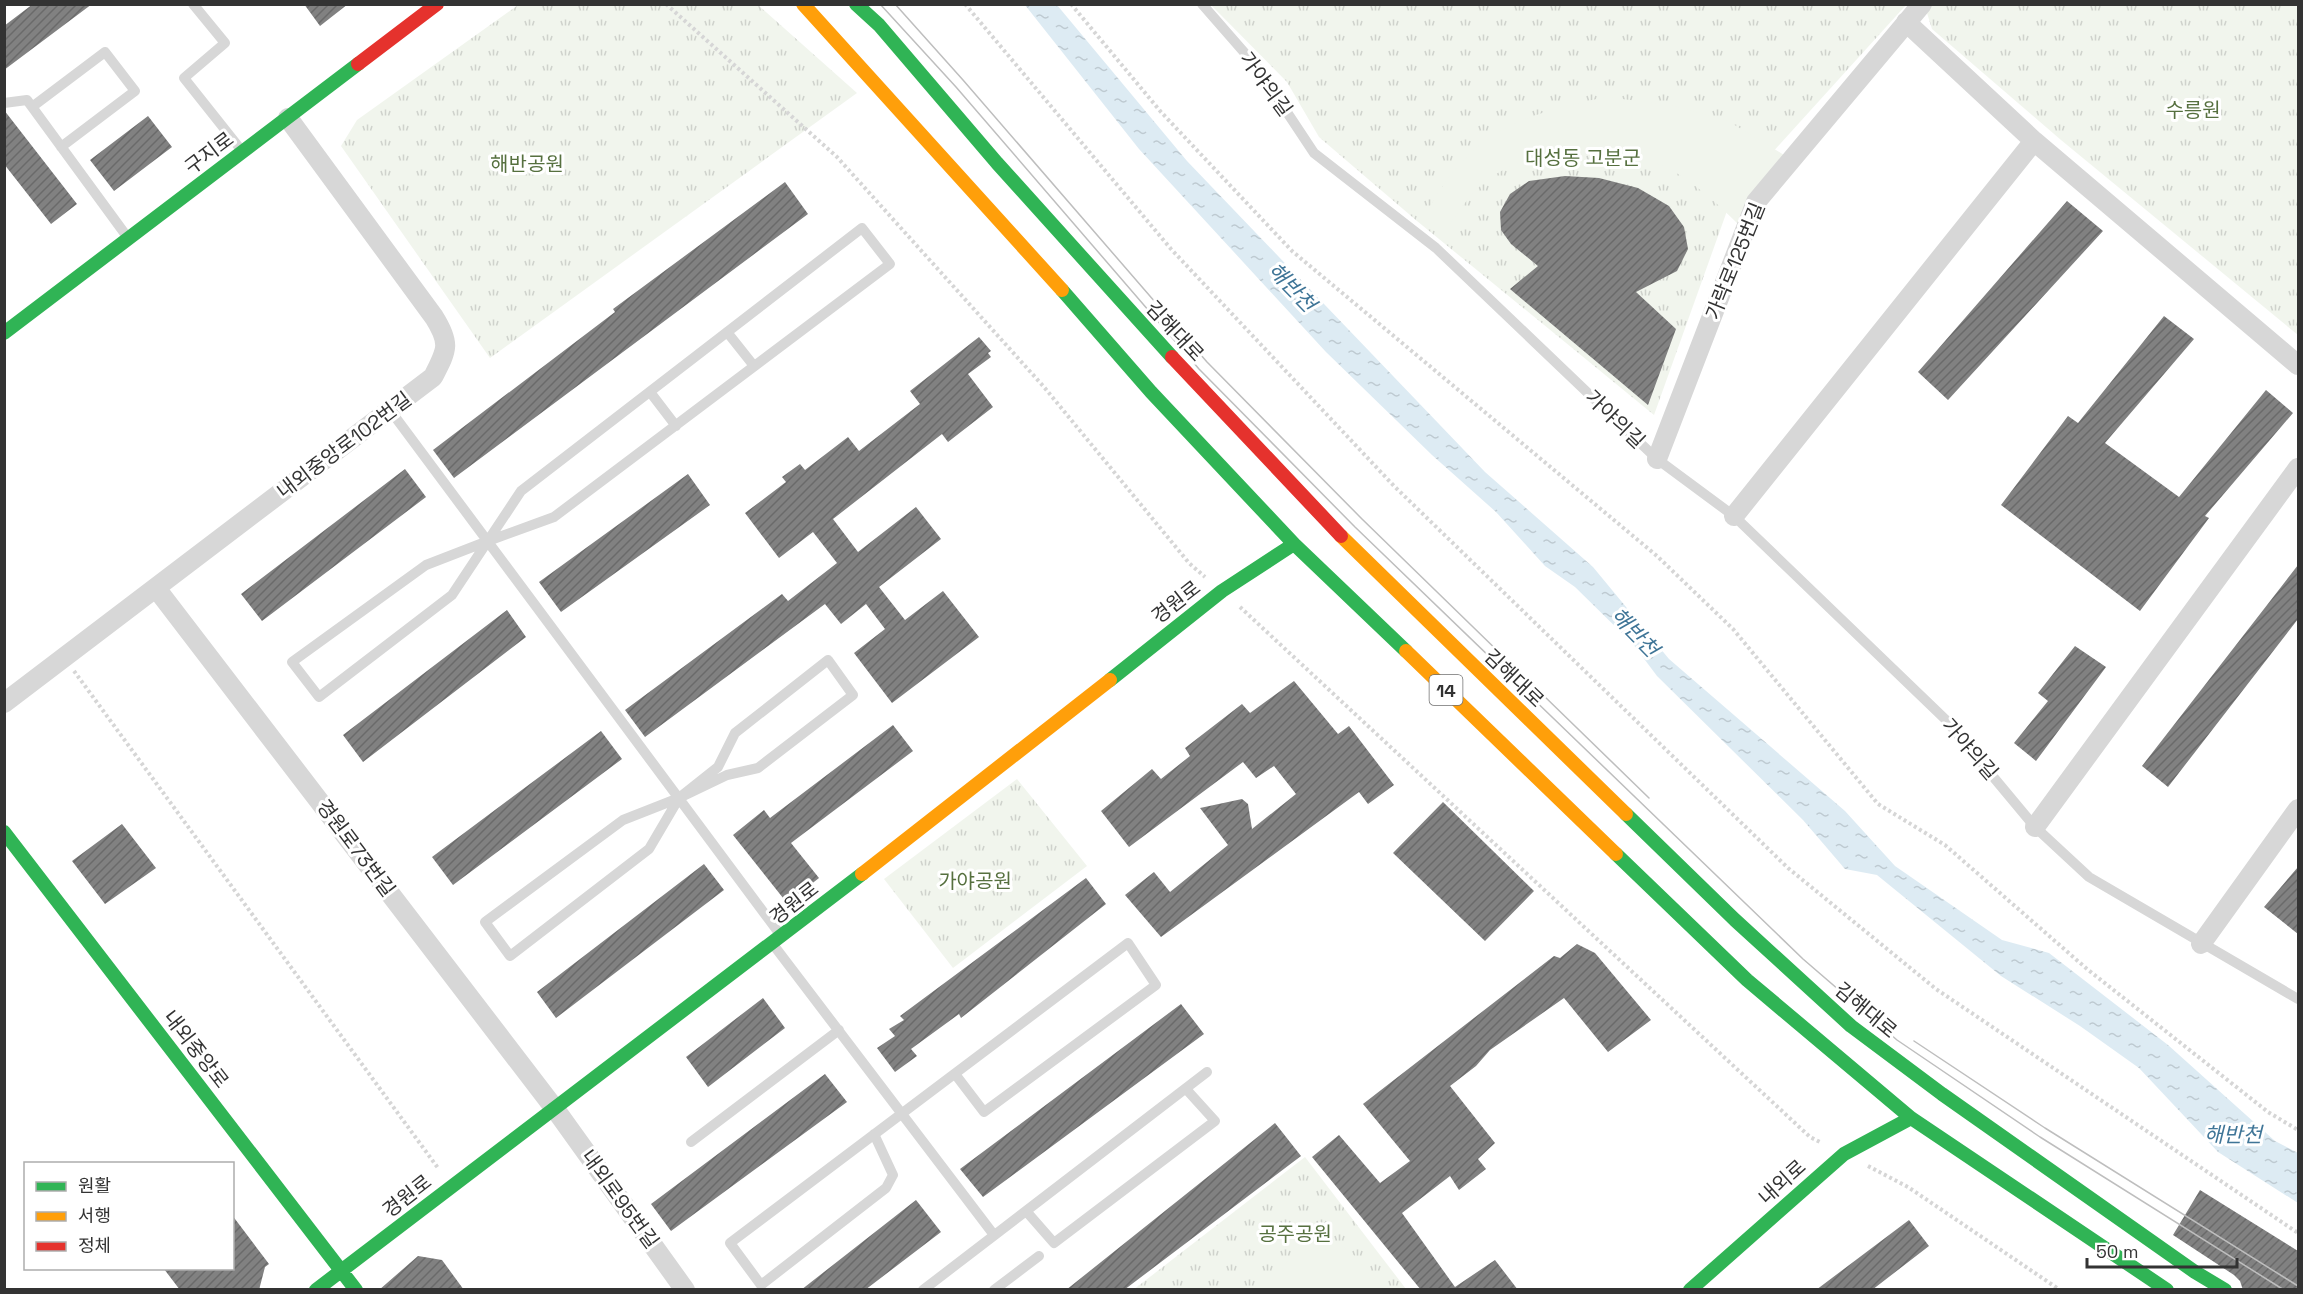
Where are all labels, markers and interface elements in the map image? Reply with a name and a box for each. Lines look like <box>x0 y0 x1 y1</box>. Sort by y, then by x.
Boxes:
street label: 가야의길 <box>1234 47 1298 121</box>
park label: 수릉원 <box>2165 97 2221 123</box>
street label: 구지로 <box>179 126 239 180</box>
park label: 대성동 고분군 <box>1525 145 1641 171</box>
park label: 해반공원 <box>490 151 564 177</box>
street label: 가락로125번길 <box>1700 198 1770 324</box>
water label: 해반천 <box>1262 257 1324 319</box>
street label: 김해대로 <box>1140 295 1210 367</box>
street label: 가야의길 <box>1579 384 1651 454</box>
street label: 내외중앙로102번길 <box>271 386 417 504</box>
street label: 경원로 <box>1146 575 1206 629</box>
water label: 해반천 <box>1605 602 1667 664</box>
street label: 김해대로 <box>1478 643 1550 713</box>
road number: 14 <box>1430 675 1462 705</box>
street label: 가야의길 <box>1936 713 2004 785</box>
street label: 경원로73번길 <box>311 794 401 902</box>
park label: 가야공원 <box>938 868 1012 894</box>
street label: 경원로 <box>764 876 824 930</box>
street label: 김해대로 <box>1829 976 1903 1044</box>
street label: 내외중앙로 <box>157 1005 235 1093</box>
water label: 해반천 <box>2204 1121 2265 1148</box>
street label: 내외로95번길 <box>575 1144 665 1254</box>
street label: 내외로 <box>1753 1154 1811 1210</box>
legend <box>24 1162 234 1270</box>
street label: 경원로 <box>377 1169 437 1223</box>
text: 원활 <box>78 1174 111 1197</box>
text: 서행 <box>78 1204 111 1227</box>
park label: 공주공원 <box>1258 1221 1332 1247</box>
scale bar <box>2087 1231 2237 1269</box>
text: 정체 <box>78 1234 111 1257</box>
text: 50 m <box>2096 1240 2138 1263</box>

